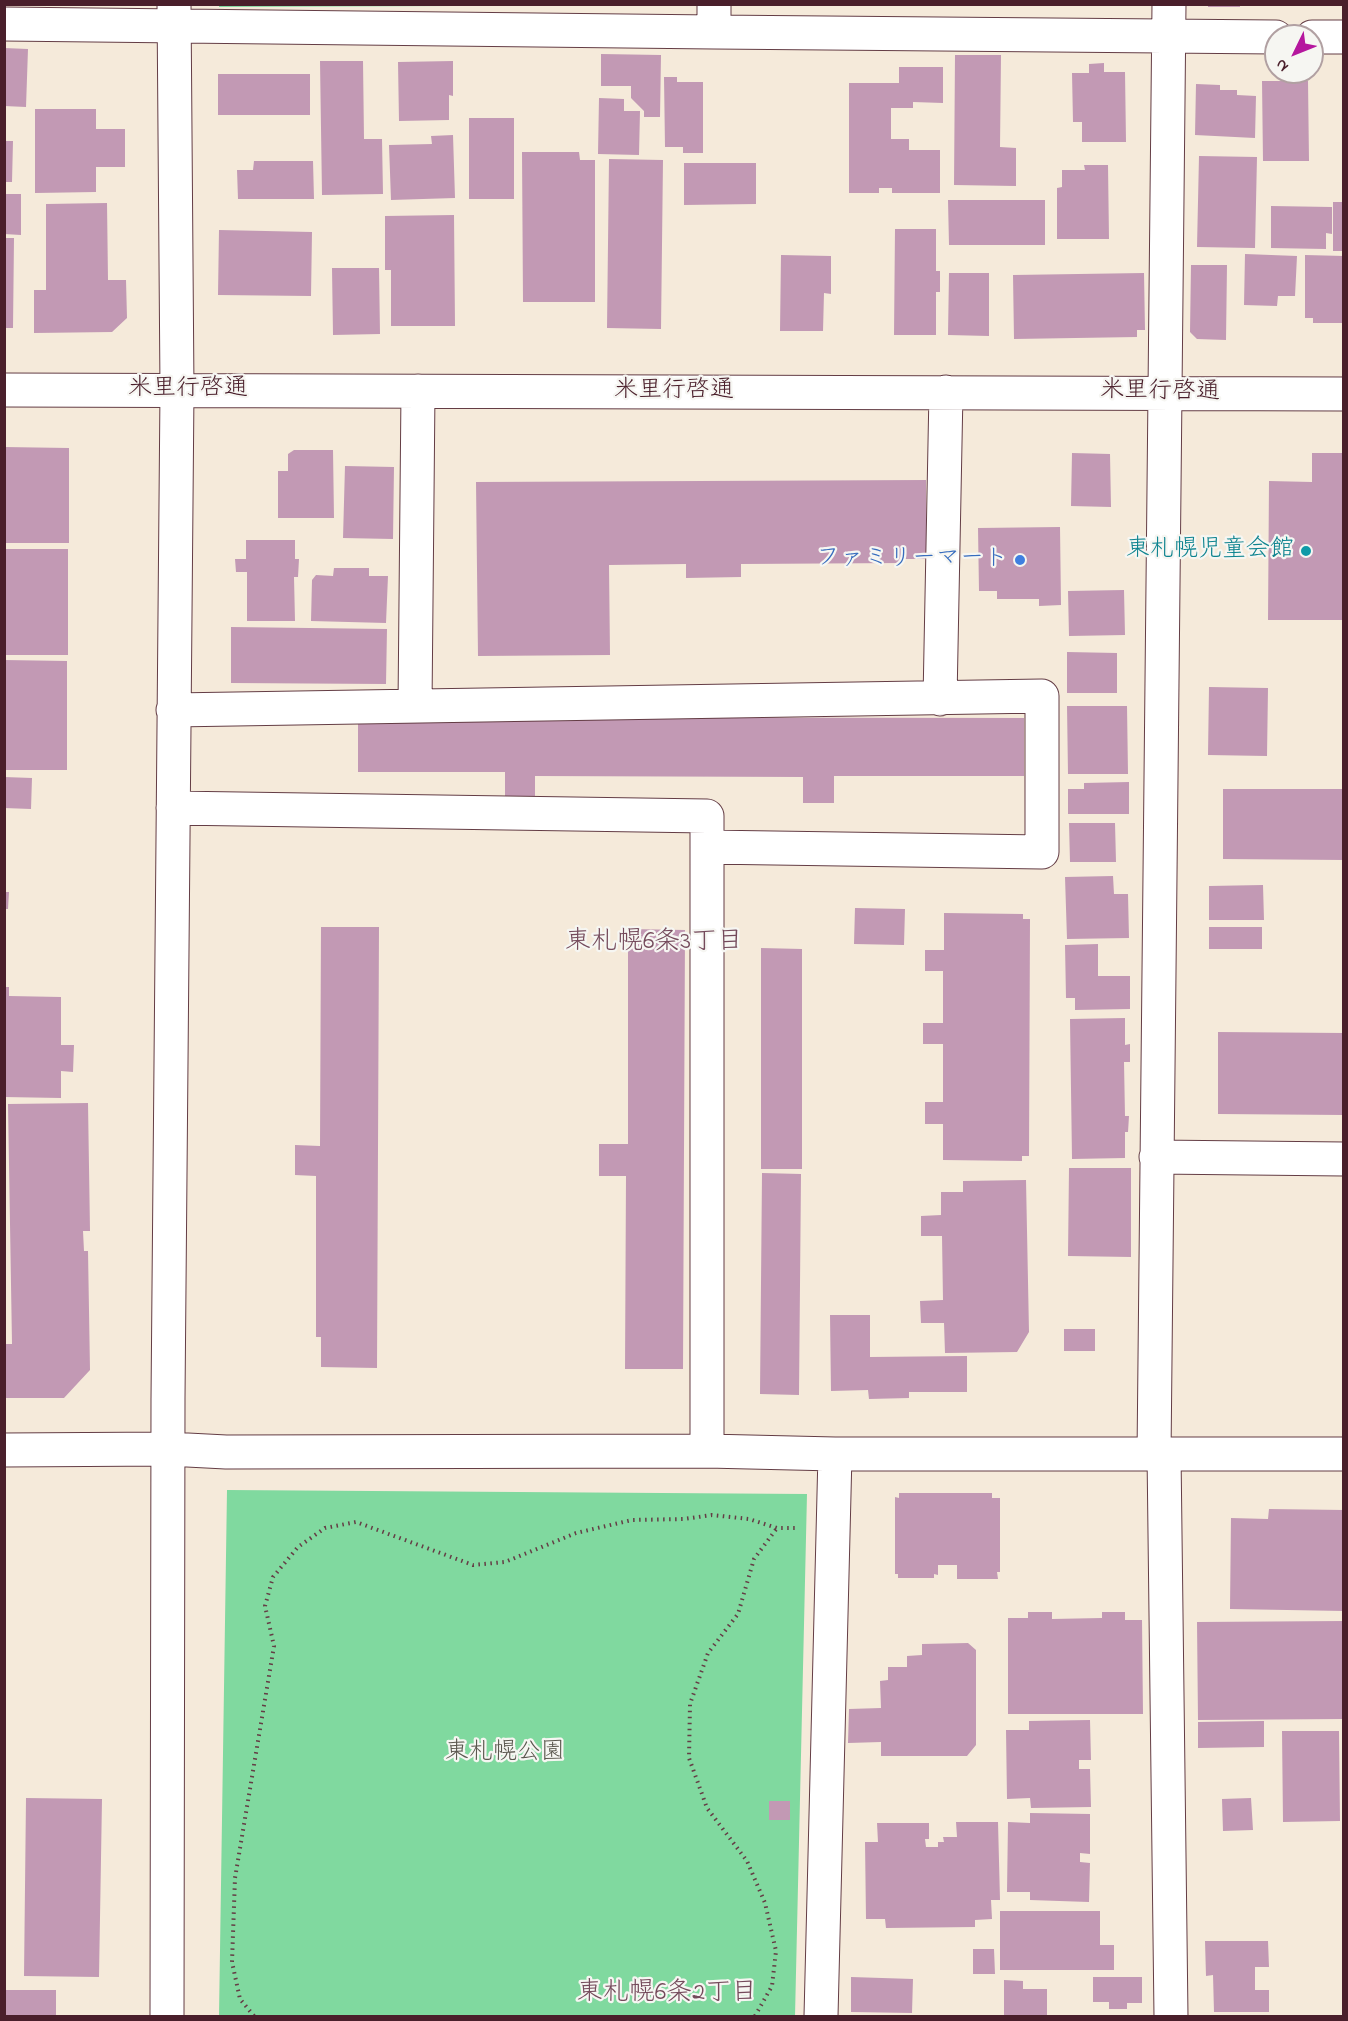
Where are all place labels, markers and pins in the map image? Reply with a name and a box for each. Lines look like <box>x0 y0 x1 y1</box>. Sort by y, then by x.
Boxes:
place label: 東札幌児童会館 <box>1126 537 1294 565</box>
marker: 東札幌児童会館 <box>1299 544 1313 558</box>
place label: ファミリーマート <box>816 546 1008 574</box>
marker: ファミリーマート <box>1013 553 1027 567</box>

